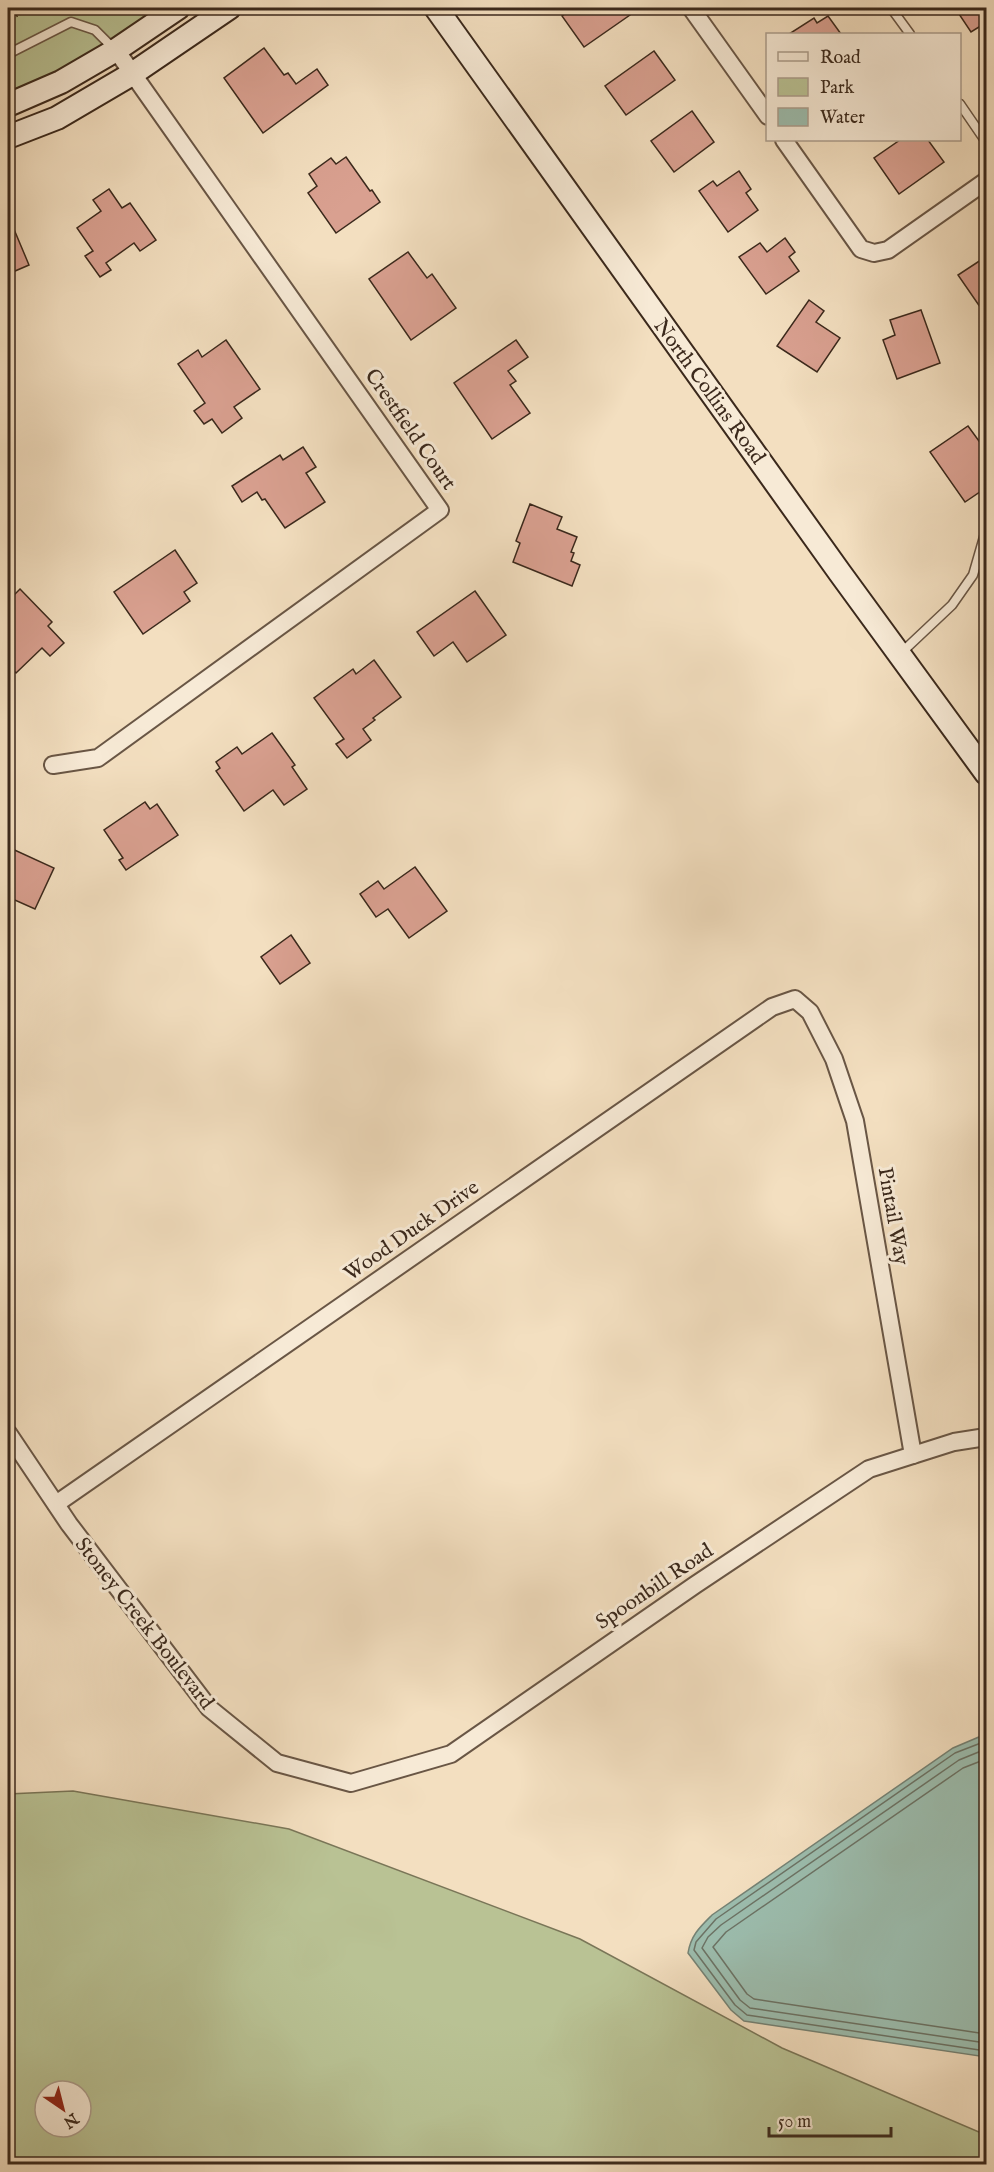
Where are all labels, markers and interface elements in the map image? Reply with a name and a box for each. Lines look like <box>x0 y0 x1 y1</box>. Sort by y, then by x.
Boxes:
legend <box>766 33 961 141</box>
text: Road <box>820 47 861 70</box>
text: Park <box>820 77 855 100</box>
text: Water <box>820 107 865 130</box>
street label: North Collins Road <box>647 314 771 471</box>
street label: Crestfield Court <box>358 364 462 496</box>
street label: Pintail Way <box>871 1165 915 1268</box>
street label: Wood Duck Drive <box>339 1174 485 1288</box>
street label: Stoney Creek Boulevard <box>68 1532 220 1716</box>
street label: Spoonbill Road <box>591 1538 719 1637</box>
north arrow <box>33 2079 93 2139</box>
scale bar <box>769 2100 890 2138</box>
text: N <box>59 2107 83 2132</box>
text: 50 m <box>778 2111 811 2134</box>

